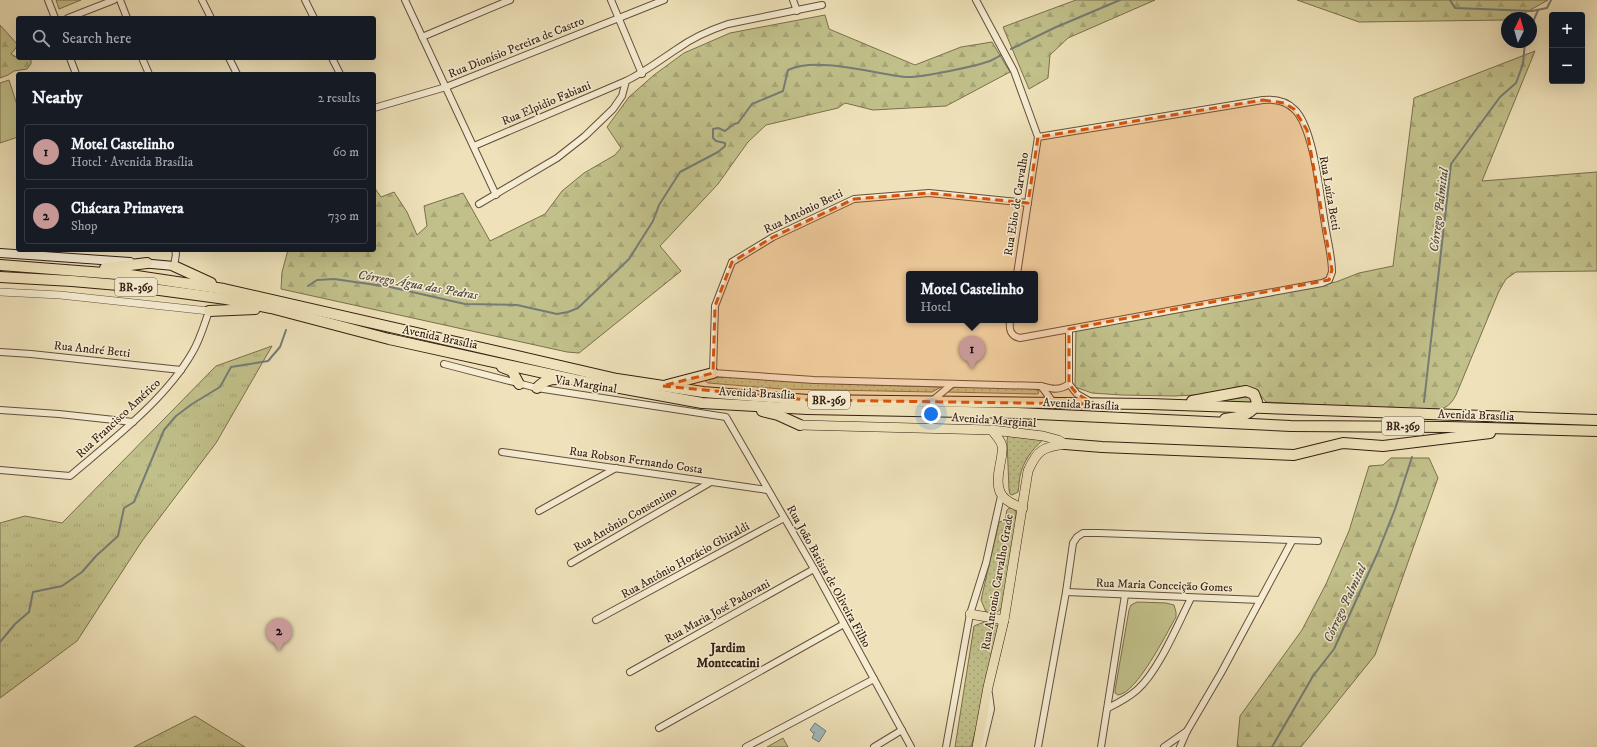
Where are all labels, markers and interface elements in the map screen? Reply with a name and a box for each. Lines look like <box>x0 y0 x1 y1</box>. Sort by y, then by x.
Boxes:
north arrow <box>1501 12 1537 48</box>
map controls <box>1549 12 1585 84</box>
button: + <box>1549 12 1585 48</box>
street label: Rua Dionísio Pereira de Castro <box>446 13 587 82</box>
search box <box>16 16 376 60</box>
icon: search <box>30 27 52 49</box>
text: Search here <box>62 29 131 48</box>
button: − <box>1549 48 1585 84</box>
street label: Rua Elpidio Fabiani <box>499 78 593 129</box>
text: Nearby <box>32 87 82 109</box>
text: 2 results <box>318 90 360 106</box>
text: Motel Castelinho <box>71 135 174 154</box>
text: 1 <box>44 144 48 160</box>
text: 60 m <box>333 144 359 160</box>
street label: Rua Ebio de Carvalho <box>1001 151 1032 257</box>
text: Hotel · Avenida Brasília <box>71 154 193 170</box>
street label: Rua Luíza Betti <box>1316 155 1343 231</box>
water label: Córrego Palmital <box>1426 166 1452 253</box>
street label: Rua Antônio Betti <box>761 186 845 237</box>
text: Chácara Primavera <box>71 199 184 218</box>
text: 2 <box>43 208 49 224</box>
text: 730 m <box>328 208 359 224</box>
text: Shop <box>71 218 97 234</box>
water label: Córrego Água das Pedras <box>357 267 480 304</box>
popup <box>906 271 1038 323</box>
road number: BR-369 <box>115 278 157 296</box>
text: Motel Castelinho <box>920 280 1024 299</box>
text: Hotel <box>920 299 951 315</box>
street label: Avenida Brasília <box>401 322 480 353</box>
pin: 1 <box>959 336 985 369</box>
street label: Rua André Betti <box>53 338 131 361</box>
street label: Via Marginal <box>553 372 618 397</box>
street label: Rua Francisco Américo <box>73 375 164 461</box>
street label: Avenida Brasília <box>718 384 797 403</box>
road number: BR-369 <box>808 391 850 409</box>
street label: Avenida Brasília <box>1042 395 1121 414</box>
your location <box>921 404 941 424</box>
street label: Avenida Brasília <box>1437 407 1515 424</box>
street label: Avenida Marginal <box>951 410 1037 431</box>
road number: BR-369 <box>1382 417 1424 435</box>
street label: Rua Robson Fernando Costa <box>568 444 705 477</box>
street label: Rua Antônio Consentino <box>571 484 680 555</box>
street label: Rua João Batista de Oliveira Filho <box>783 502 874 650</box>
street label: Rua Antonio Carvalho Grade <box>978 513 1017 651</box>
street label: Rua Antônio Horácio Ghiraldi <box>618 519 752 602</box>
water label: Córrego Palmital <box>1320 560 1371 645</box>
street label: Rua Maria José Padovani <box>662 576 773 647</box>
street label: Rua Maria Conceição Gomes <box>1095 576 1233 595</box>
pin: 2 <box>266 618 292 651</box>
district label: Jardim Montecatini <box>696 640 760 671</box>

